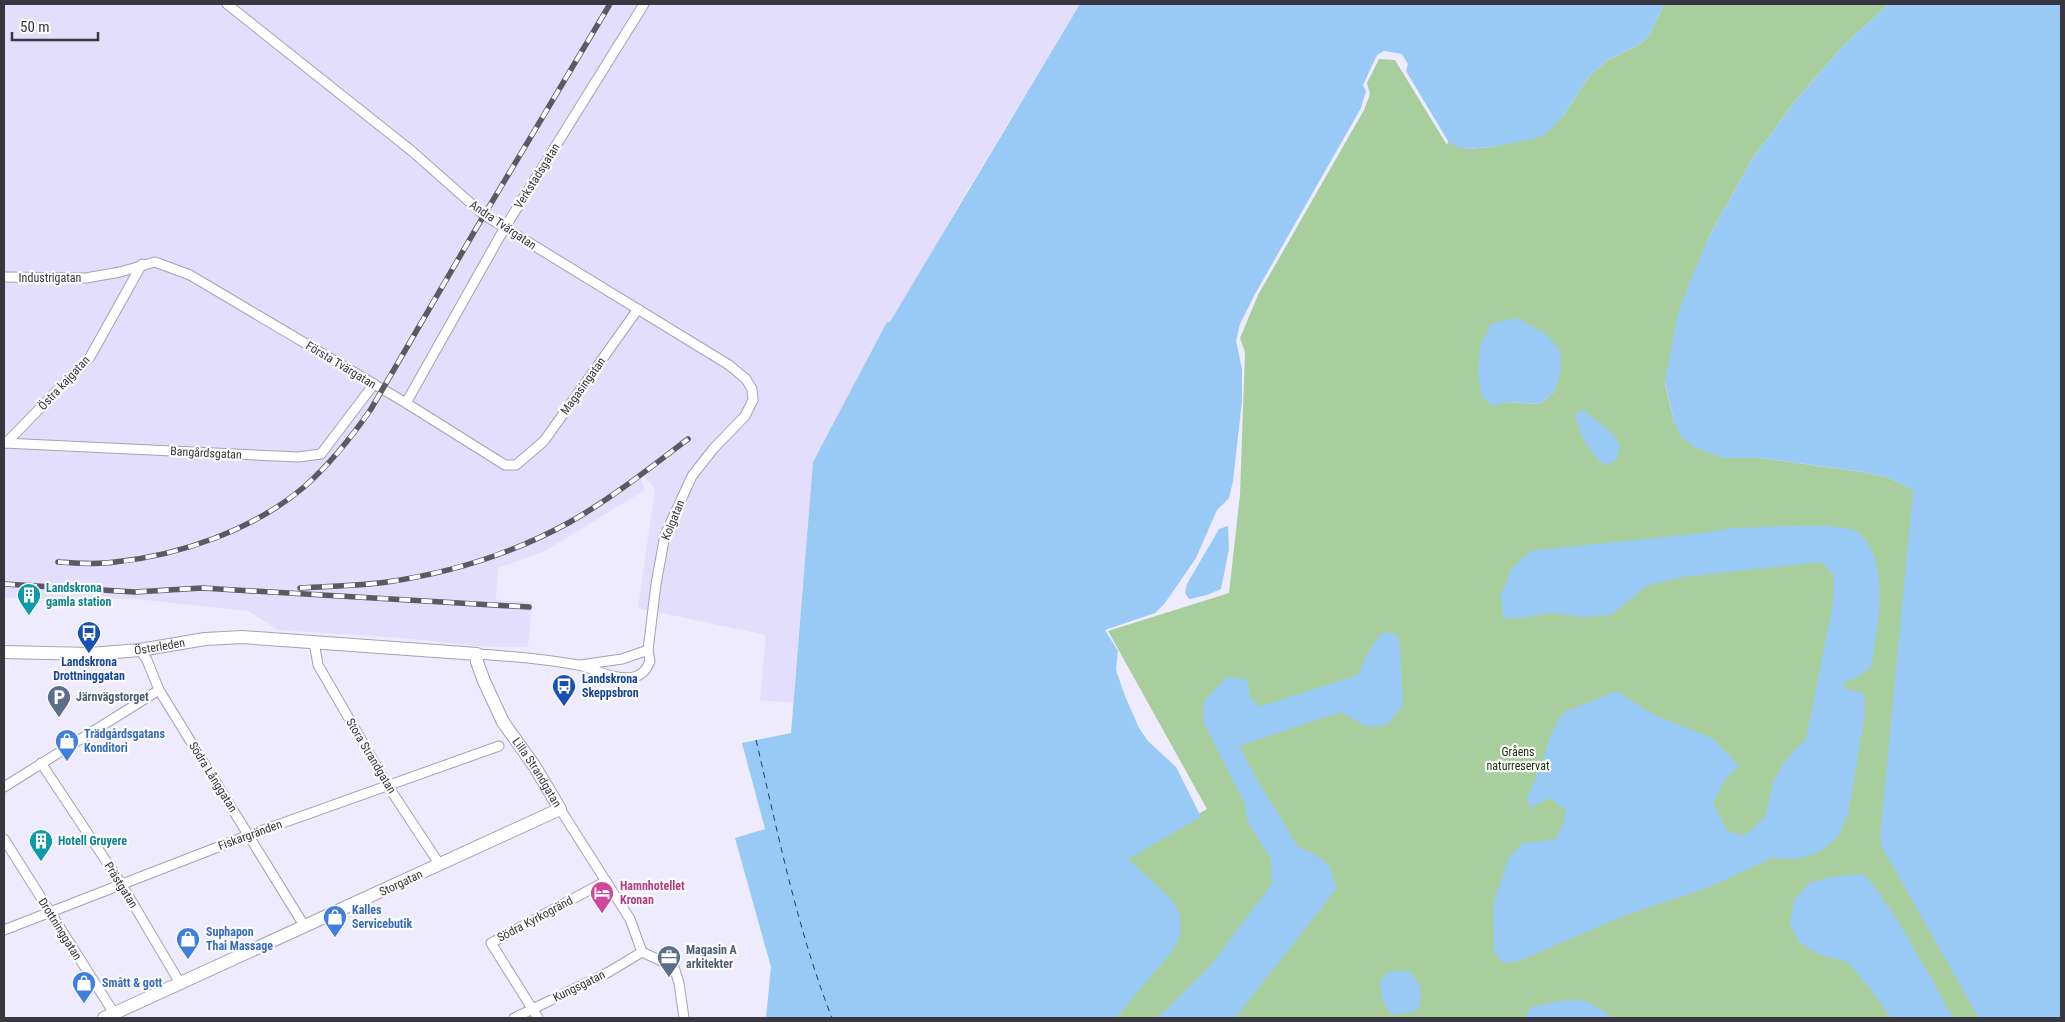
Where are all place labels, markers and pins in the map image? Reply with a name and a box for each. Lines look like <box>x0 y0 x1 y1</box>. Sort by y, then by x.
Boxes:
place label: Landskrona gamla station <box>46 581 111 609</box>
building icon: Landskrona gamla station <box>16 582 42 616</box>
bus stop icon: Landskrona Drottninggatan <box>76 620 102 654</box>
place label: Landskrona Drottninggatan <box>53 655 125 683</box>
place label: Landskrona Skeppsbron <box>582 672 639 700</box>
bus stop icon: Landskrona Skeppsbron <box>551 673 577 707</box>
parking icon: Järnvägstorget <box>46 684 72 718</box>
place label: Järnvägstorget <box>76 690 149 704</box>
place label: Trädgårdsgatans Konditori <box>84 727 165 755</box>
shop icon: Trädgårdsgatans Konditori <box>54 728 80 762</box>
building icon: Hotell Gruyere <box>28 828 54 862</box>
place label: Hotell Gruyere <box>58 834 127 848</box>
place label: Hamnhotellet Kronan <box>620 879 685 907</box>
hotel icon: Hamnhotellet Kronan <box>589 880 615 914</box>
place label: Kalles Servicebutik <box>352 903 413 931</box>
shop icon: Kalles Servicebutik <box>322 904 348 938</box>
place label: Suphapon Thai Massage <box>206 925 273 953</box>
shop icon: Suphapon Thai Massage <box>175 926 201 960</box>
place label: Magasin A arkitekter <box>686 943 738 971</box>
office icon: Magasin A arkitekter <box>656 944 682 978</box>
shop icon: Smått & gott <box>71 970 97 1004</box>
place label: Smått & gott <box>102 976 163 990</box>

